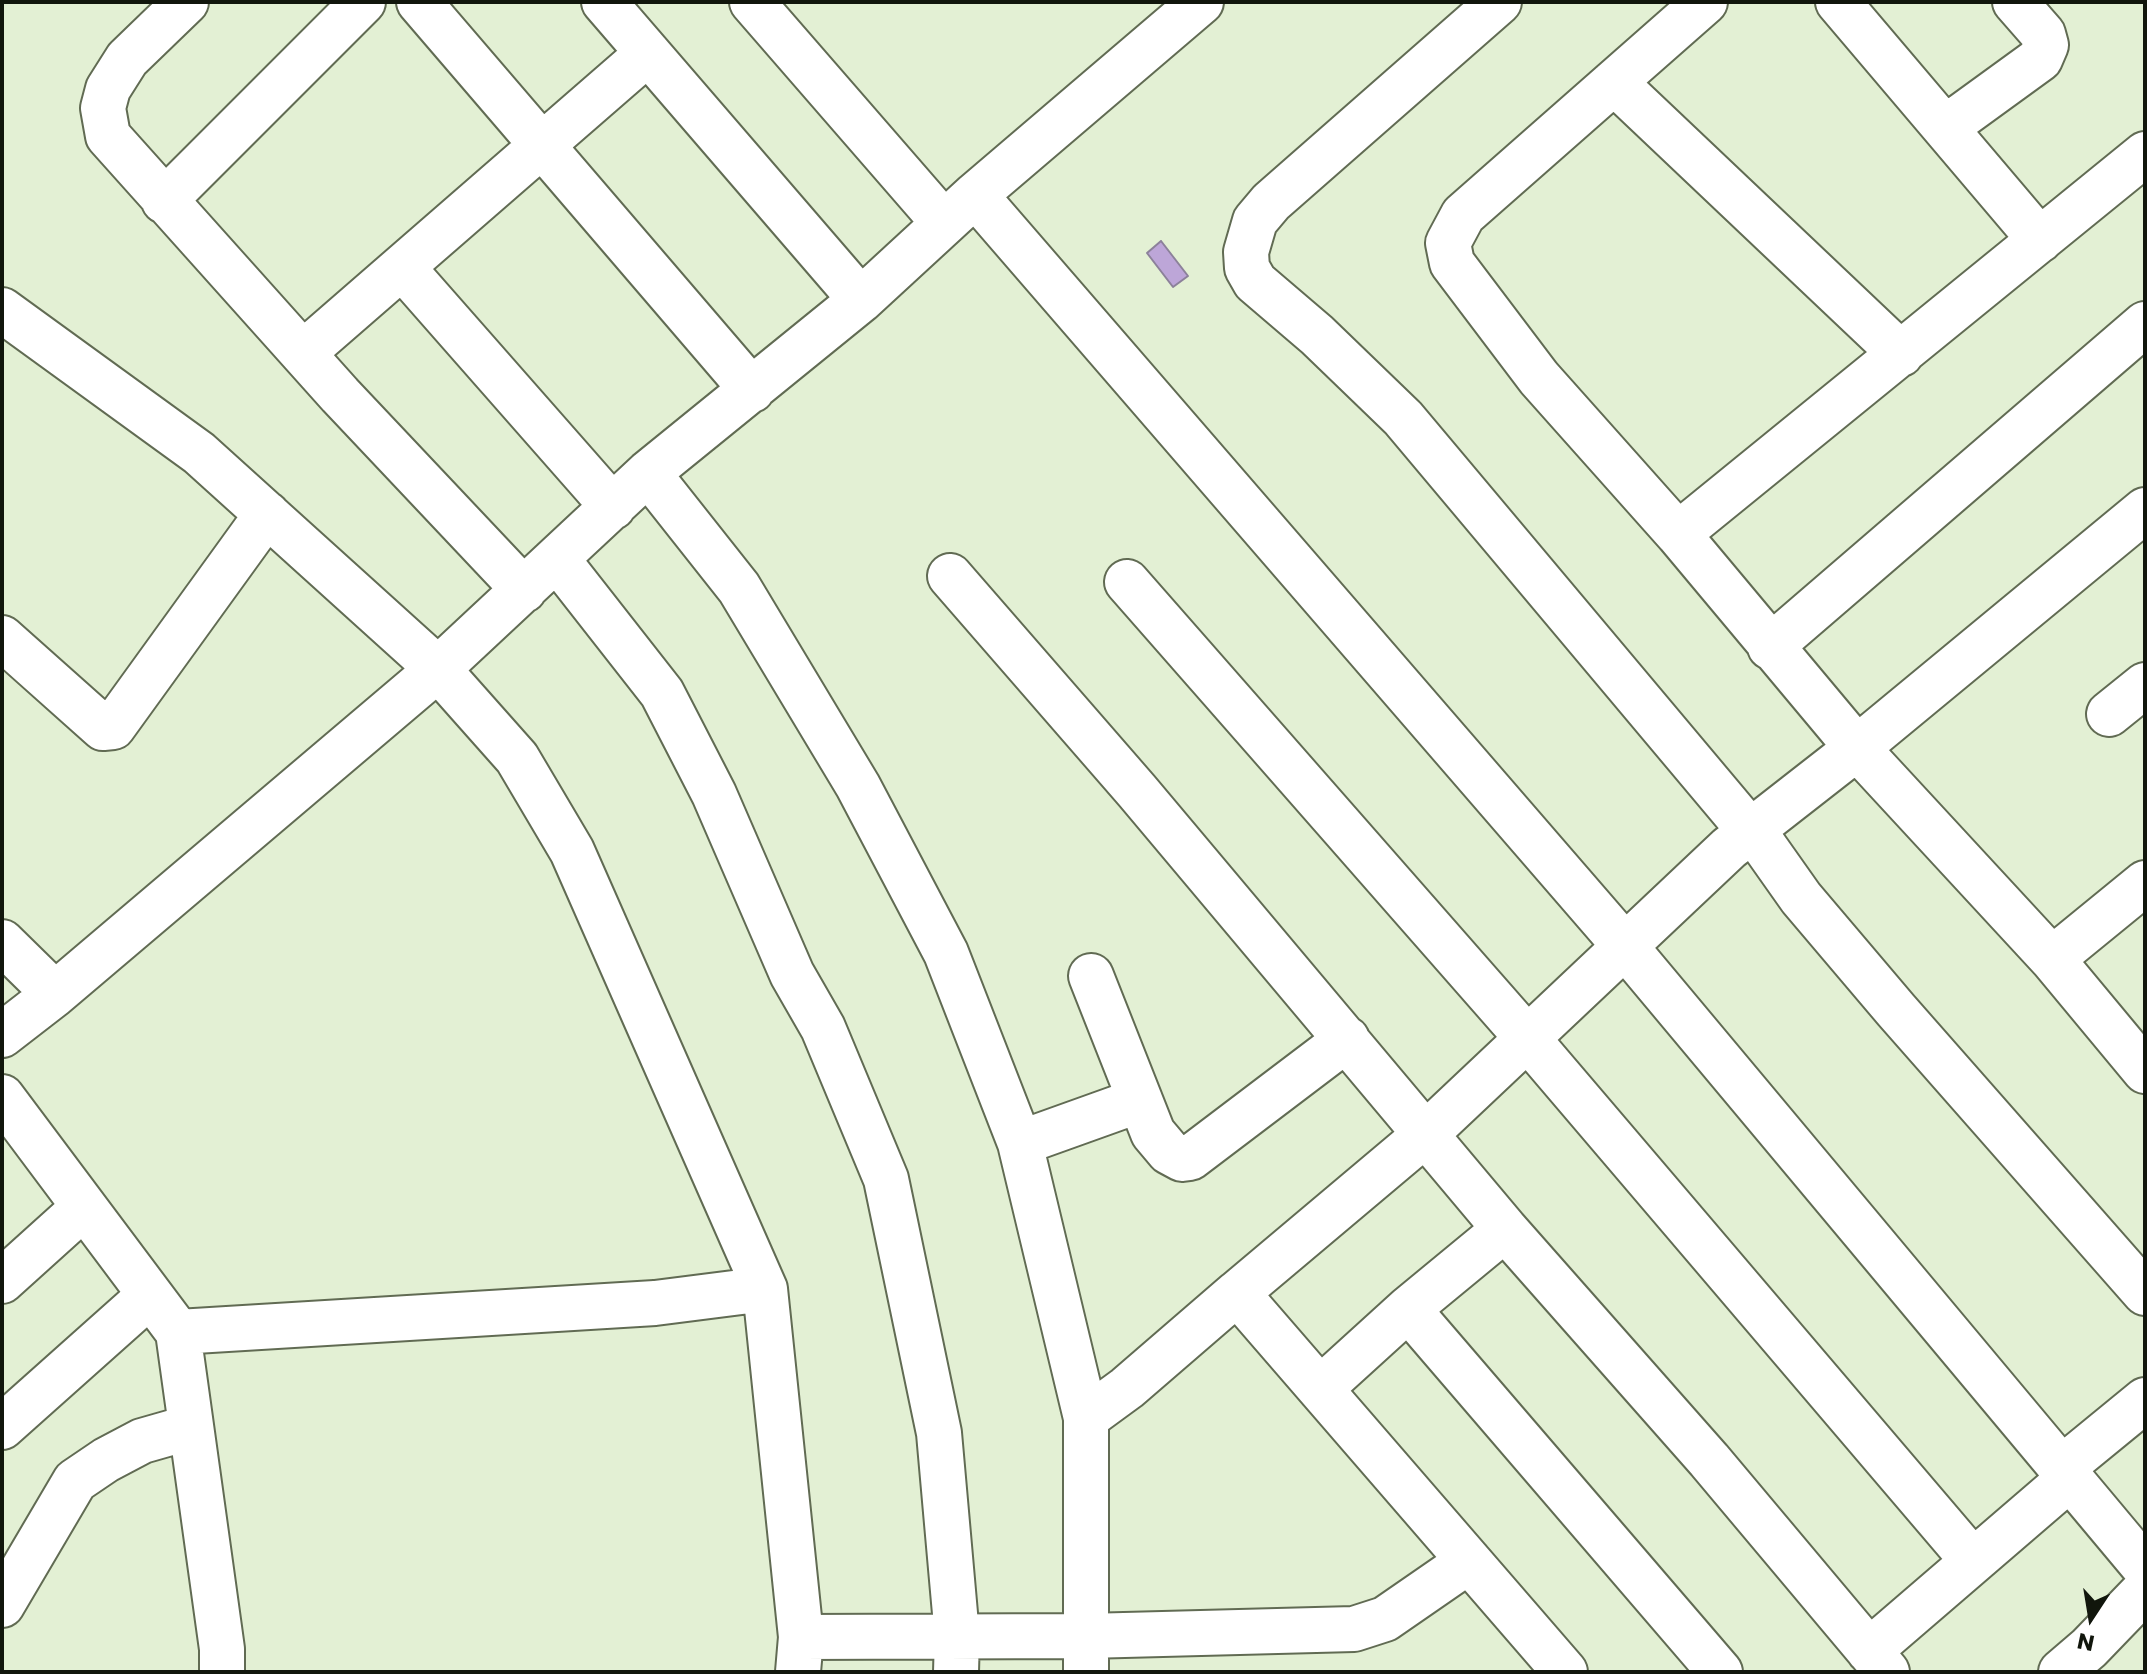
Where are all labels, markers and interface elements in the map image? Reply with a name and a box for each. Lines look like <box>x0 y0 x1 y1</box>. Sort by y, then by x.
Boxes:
north arrow <box>2051 1578 2131 1658</box>
text: N <box>2075 1625 2097 1659</box>

